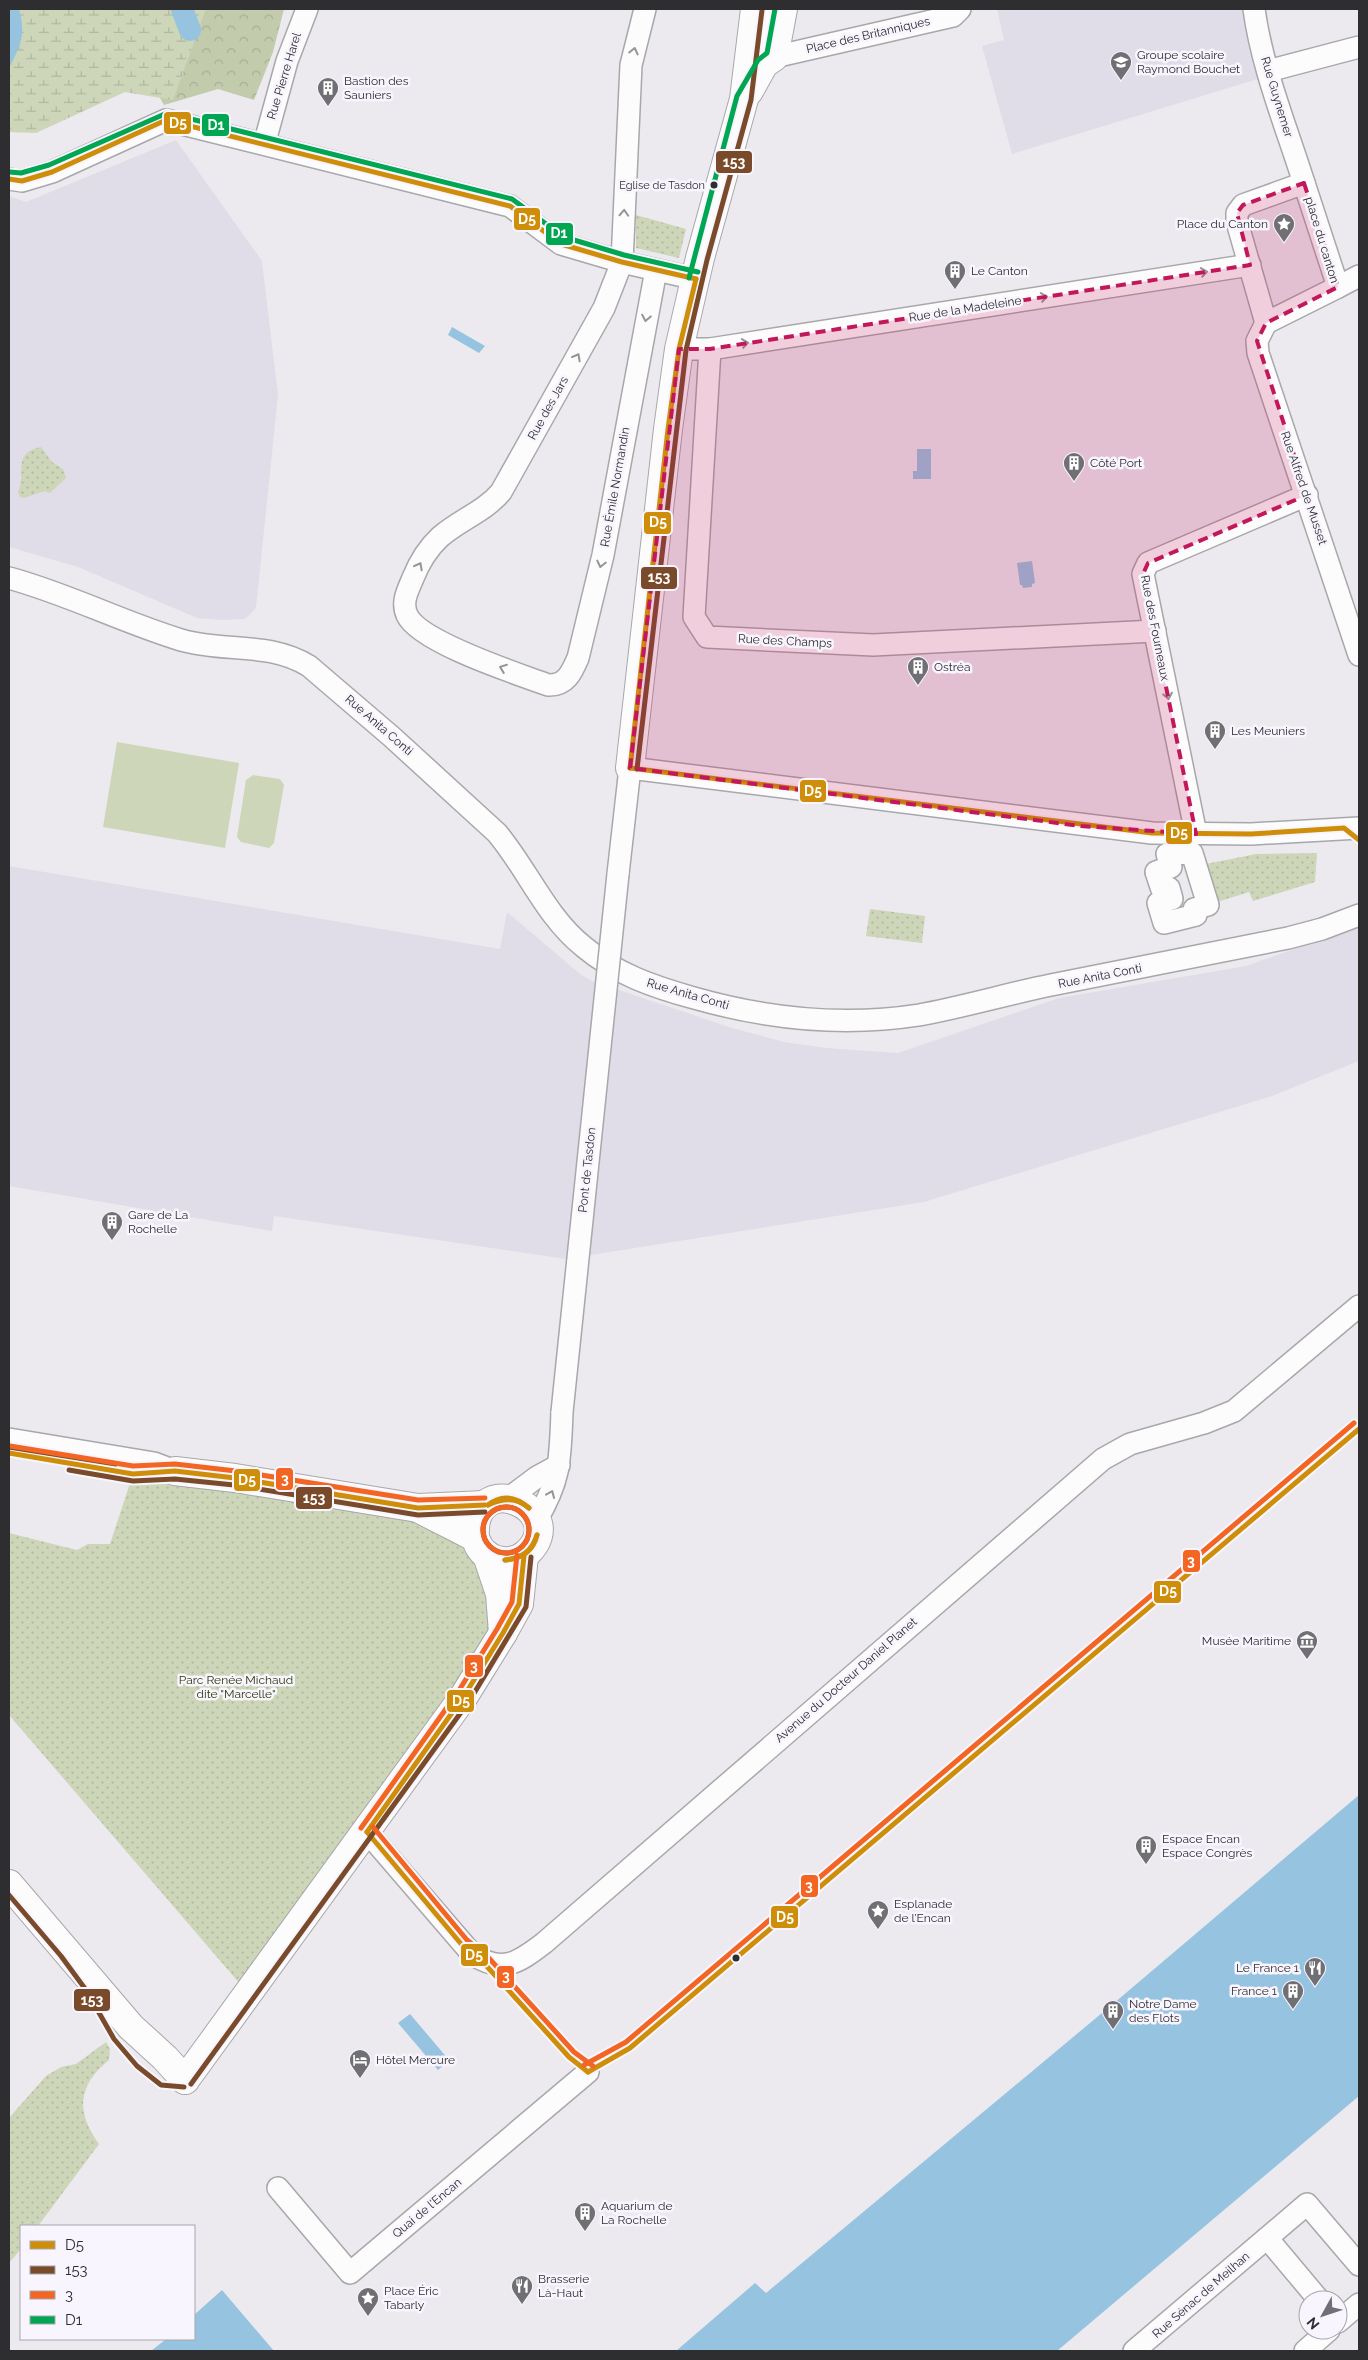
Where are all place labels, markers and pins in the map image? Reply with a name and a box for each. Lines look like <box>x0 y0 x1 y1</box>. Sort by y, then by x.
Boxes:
place label: Groupe scolaire Raymond Bouchet <box>1137 48 1240 76</box>
school or university icon: Groupe scolaire Raymond Bouchet <box>1109 50 1133 81</box>
place label: Bastion des Sauniers <box>344 74 409 102</box>
building icon: Bastion des Sauniers <box>316 76 340 107</box>
place label: Eglise de Tasdon <box>619 179 705 192</box>
marker: Eglise de Tasdon <box>709 180 719 190</box>
place icon: Place du Canton <box>1272 212 1296 243</box>
place label: Place du Canton <box>1177 217 1268 231</box>
building icon: Le Canton <box>943 259 967 290</box>
place label: Le Canton <box>971 264 1028 278</box>
building icon: Côté Port <box>1062 451 1086 482</box>
place label: Côté Port <box>1090 456 1142 470</box>
building icon: Ostréa <box>906 655 930 686</box>
place label: Ostréa <box>934 660 970 674</box>
building icon: Les Meuniers <box>1203 719 1227 750</box>
place label: Les Meuniers <box>1231 724 1305 738</box>
place label: Gare de La Rochelle <box>128 1208 188 1236</box>
building icon: Gare de La Rochelle <box>100 1210 124 1241</box>
museum icon: Musée Maritime <box>1295 1629 1319 1660</box>
place label: Musée Maritime <box>1202 1634 1291 1648</box>
place label: Espace Encan Espace Congrès <box>1162 1832 1253 1860</box>
building icon: Espace Encan Espace Congrès <box>1134 1834 1158 1865</box>
place label: Esplanade de l’Encan <box>894 1897 952 1925</box>
place icon: Esplanade de l’Encan <box>866 1899 890 1930</box>
unlabelled marker <box>731 1953 741 1963</box>
restaurant icon: Le France 1 <box>1303 1956 1327 1987</box>
place label: Le France 1 <box>1236 1961 1299 1975</box>
building icon: France 1 <box>1281 1979 1305 2010</box>
place label: France 1 <box>1231 1984 1277 1998</box>
place label: Notre Dame des Flots <box>1129 1997 1197 2025</box>
building icon: Notre Dame des Flots <box>1101 1999 1125 2030</box>
hotel icon: Hôtel Mercure <box>348 2048 372 2079</box>
place label: Hôtel Mercure <box>376 2053 455 2067</box>
place label: Aquarium de La Rochelle <box>601 2199 673 2227</box>
building icon: Aquarium de La Rochelle <box>573 2201 597 2232</box>
place label: Brasserie Là-Haut <box>538 2272 589 2300</box>
restaurant icon: Brasserie Là-Haut <box>510 2274 534 2305</box>
place label: Place Éric Tabarly <box>384 2284 439 2312</box>
place icon: Place Éric Tabarly <box>356 2286 380 2317</box>

